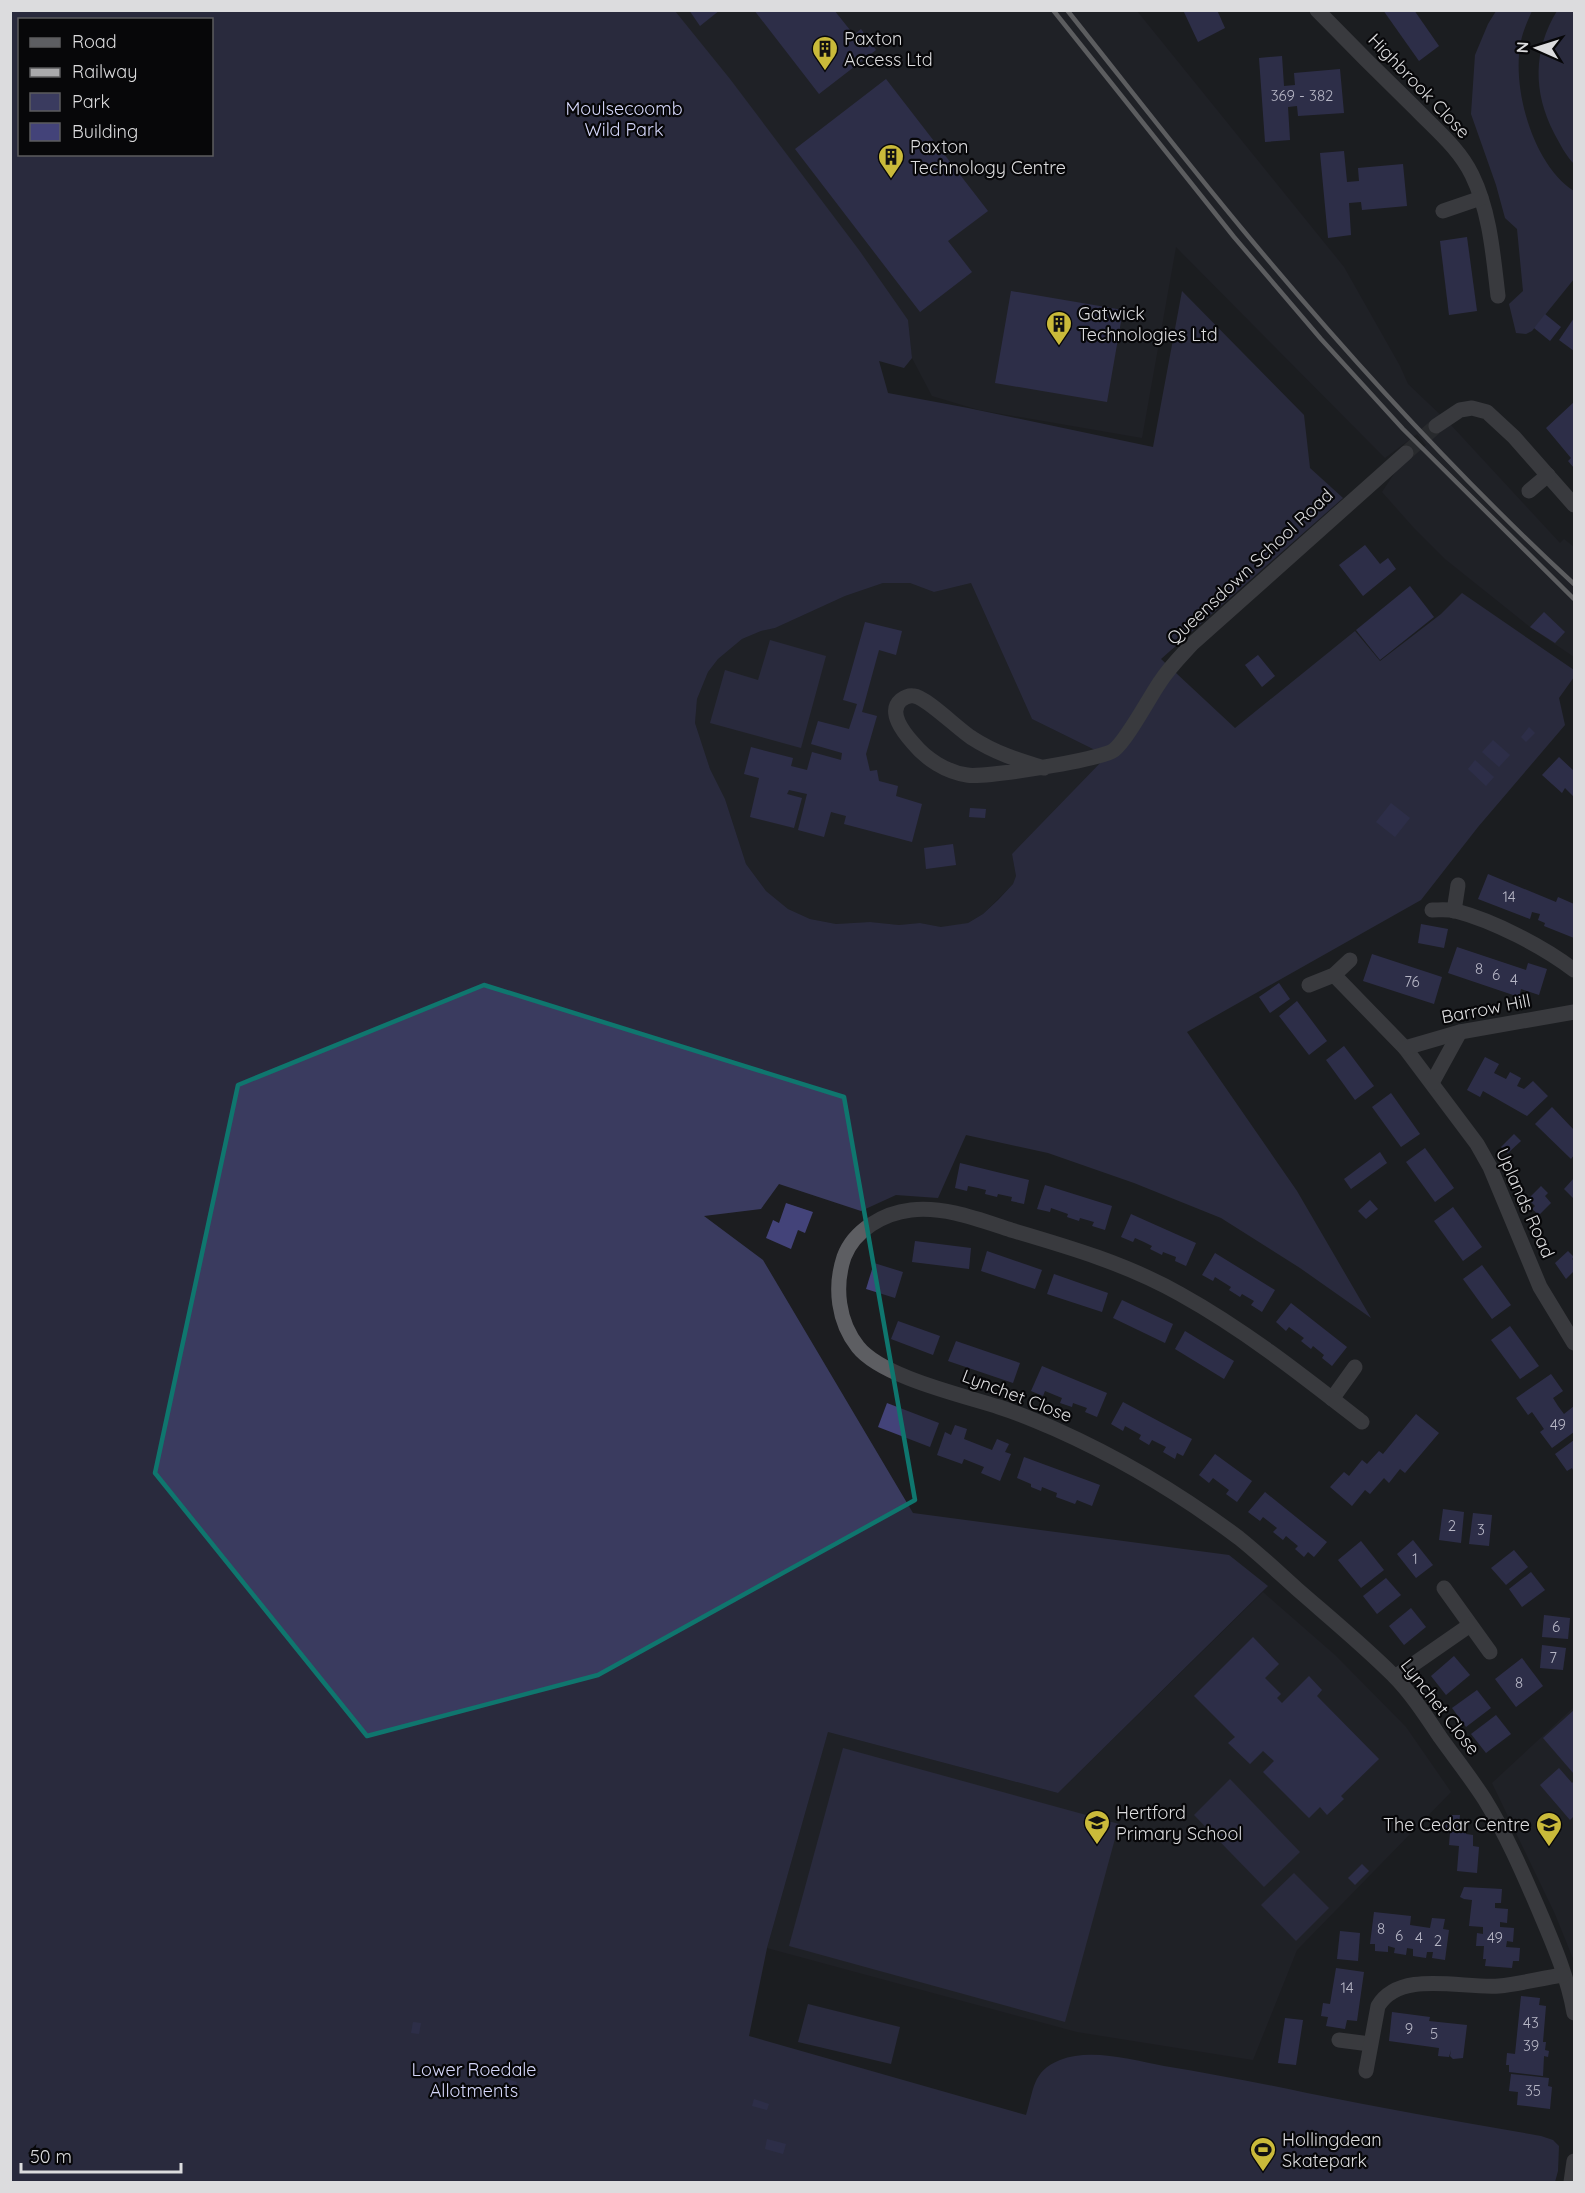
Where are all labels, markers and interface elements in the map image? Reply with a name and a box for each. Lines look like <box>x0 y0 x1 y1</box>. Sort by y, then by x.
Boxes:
legend <box>18 18 213 156</box>
north arrow <box>1507 18 1567 78</box>
place label: Paxton Access Ltd <box>844 27 933 71</box>
street label: Highbrook Close <box>1363 28 1475 143</box>
text: Road <box>72 30 117 53</box>
building icon: Paxton Access Ltd <box>810 34 840 72</box>
text: N <box>1512 41 1532 54</box>
text: Railway <box>72 60 138 83</box>
house number: 369 - 382 <box>1271 86 1333 105</box>
text: Park <box>72 90 110 113</box>
park label: Moulsecoomb Wild Park <box>565 97 683 141</box>
text: Building <box>72 120 138 143</box>
place label: Paxton Technology Centre <box>910 135 1066 179</box>
building icon: Paxton Technology Centre <box>876 142 906 180</box>
place label: Gatwick Technologies Ltd <box>1078 302 1218 346</box>
building icon: Gatwick Technologies Ltd <box>1044 309 1074 347</box>
street label: Queensdown School Road <box>1162 483 1338 650</box>
house number: 14 <box>1502 887 1516 906</box>
house number: 8 <box>1475 959 1483 978</box>
house number: 6 <box>1492 965 1500 984</box>
house number: 4 <box>1510 970 1518 989</box>
house number: 76 <box>1404 972 1420 991</box>
street label: Barrow Hill <box>1439 989 1533 1028</box>
street label: Uplands Road <box>1491 1144 1560 1261</box>
street label: Lynchet Close <box>959 1364 1075 1427</box>
house number: 49 <box>1550 1415 1566 1434</box>
house number: 2 <box>1448 1516 1456 1535</box>
house number: 3 <box>1477 1520 1485 1539</box>
house number: 1 <box>1412 1549 1418 1568</box>
house number: 6 <box>1552 1617 1560 1636</box>
house number: 7 <box>1549 1648 1557 1667</box>
street label: Lynchet Close <box>1396 1654 1485 1759</box>
house number: 8 <box>1515 1673 1523 1692</box>
place label: Hertford Primary School <box>1116 1801 1242 1845</box>
school or university icon: Hertford Primary School <box>1082 1808 1112 1846</box>
school or university icon: The Cedar Centre <box>1534 1810 1564 1848</box>
place label: The Cedar Centre <box>1383 1813 1530 1836</box>
house number: 8 <box>1377 1919 1385 1938</box>
house number: 6 <box>1395 1926 1403 1945</box>
house number: 4 <box>1415 1928 1423 1947</box>
house number: 49 <box>1487 1928 1503 1947</box>
house number: 2 <box>1434 1931 1442 1950</box>
house number: 14 <box>1340 1978 1354 1997</box>
house number: 43 <box>1523 2013 1539 2032</box>
house number: 9 <box>1405 2019 1413 2038</box>
house number: 5 <box>1430 2024 1438 2043</box>
house number: 39 <box>1523 2036 1539 2055</box>
park label: Lower Roedale Allotments <box>412 2058 536 2102</box>
house number: 35 <box>1525 2081 1541 2100</box>
place label: Hollingdean Skatepark <box>1282 2128 1382 2172</box>
sports icon: Hollingdean Skatepark <box>1248 2135 1278 2173</box>
scale bar <box>21 2136 182 2174</box>
text: 50 m <box>30 2145 72 2168</box>

